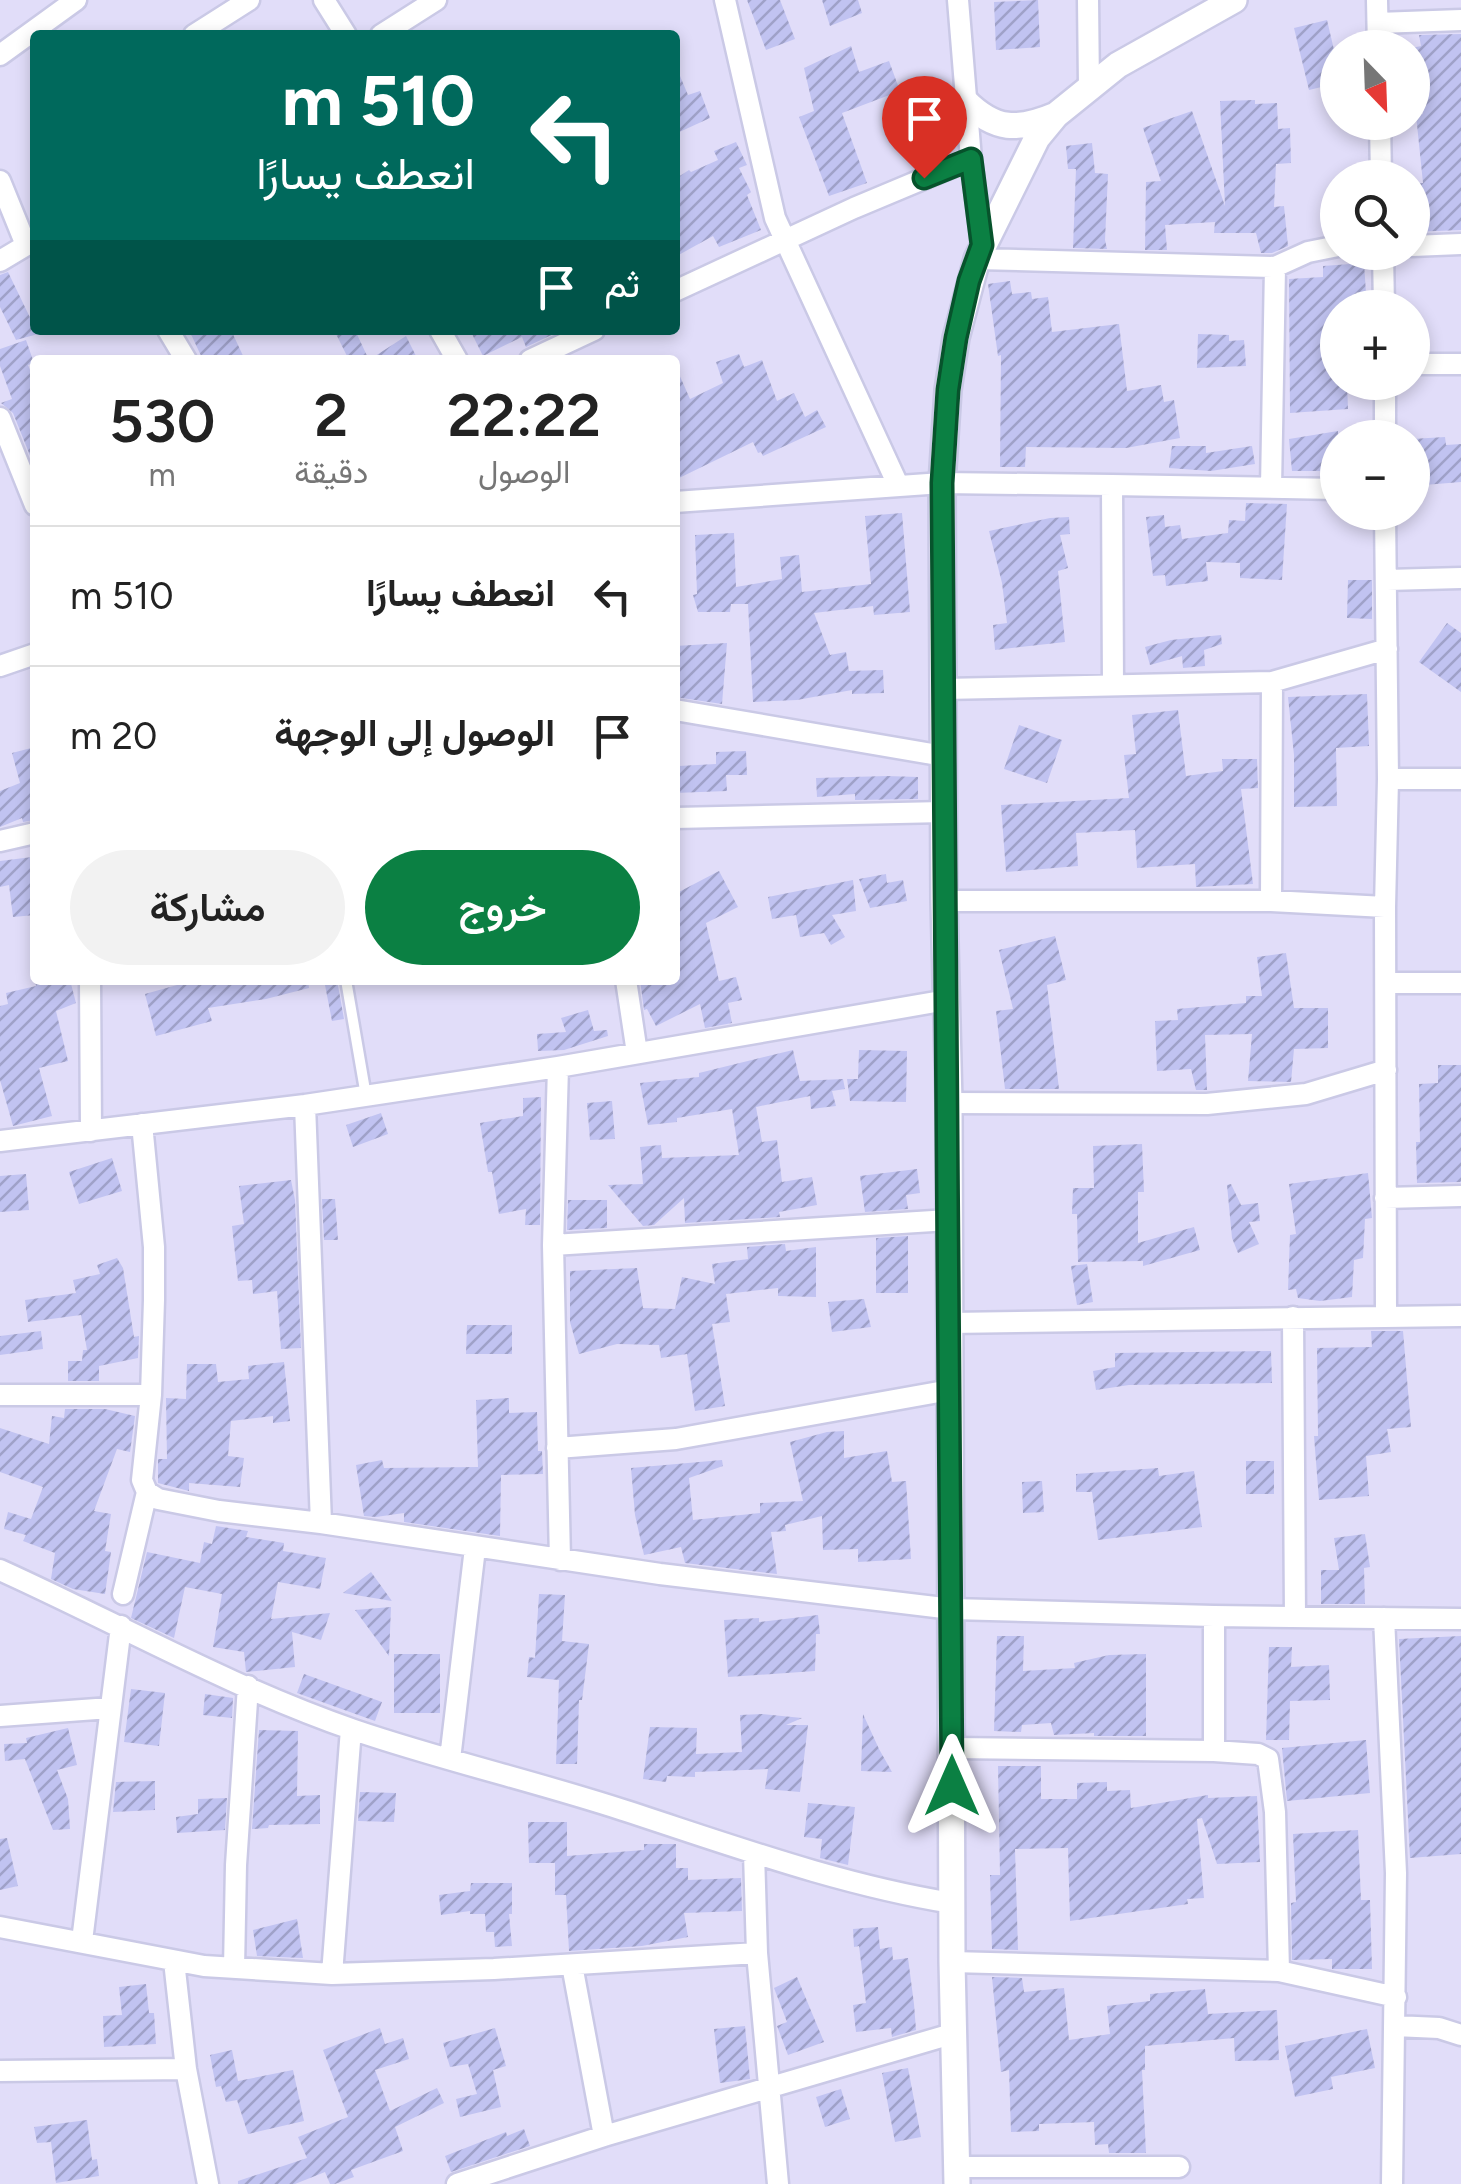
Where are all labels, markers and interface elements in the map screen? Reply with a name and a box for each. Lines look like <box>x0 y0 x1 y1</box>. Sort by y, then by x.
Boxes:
north arrow <box>1320 30 1430 140</box>
map controls <box>1320 30 1430 530</box>
text: 510 m <box>282 58 475 143</box>
icon: left <box>510 70 640 200</box>
pin <box>882 76 967 179</box>
icon: arrive <box>897 91 952 146</box>
text: انعطف يسارًا <box>256 146 475 200</box>
button: search <box>1320 160 1430 270</box>
icon: arrive <box>529 260 584 315</box>
text: ثم <box>604 261 640 307</box>
button: + <box>1320 290 1430 400</box>
text: 2 <box>314 379 348 451</box>
text: 22:22 <box>447 379 601 451</box>
text: 530 <box>109 385 215 457</box>
button: − <box>1320 420 1430 530</box>
text: دقيقة <box>294 453 368 491</box>
text: الوصول <box>478 453 570 491</box>
text: m <box>149 456 176 494</box>
icon: left <box>585 569 640 624</box>
text: انعطف يسارًا <box>366 570 555 616</box>
text: 510 m <box>70 573 174 619</box>
icon: arrive <box>585 709 640 764</box>
text: الوصول إلى الوجهة <box>274 710 555 756</box>
text: 20 m <box>70 713 157 759</box>
button: مشاركة <box>70 850 345 965</box>
button: خروج <box>365 850 640 965</box>
position arrow <box>900 1734 1004 1838</box>

